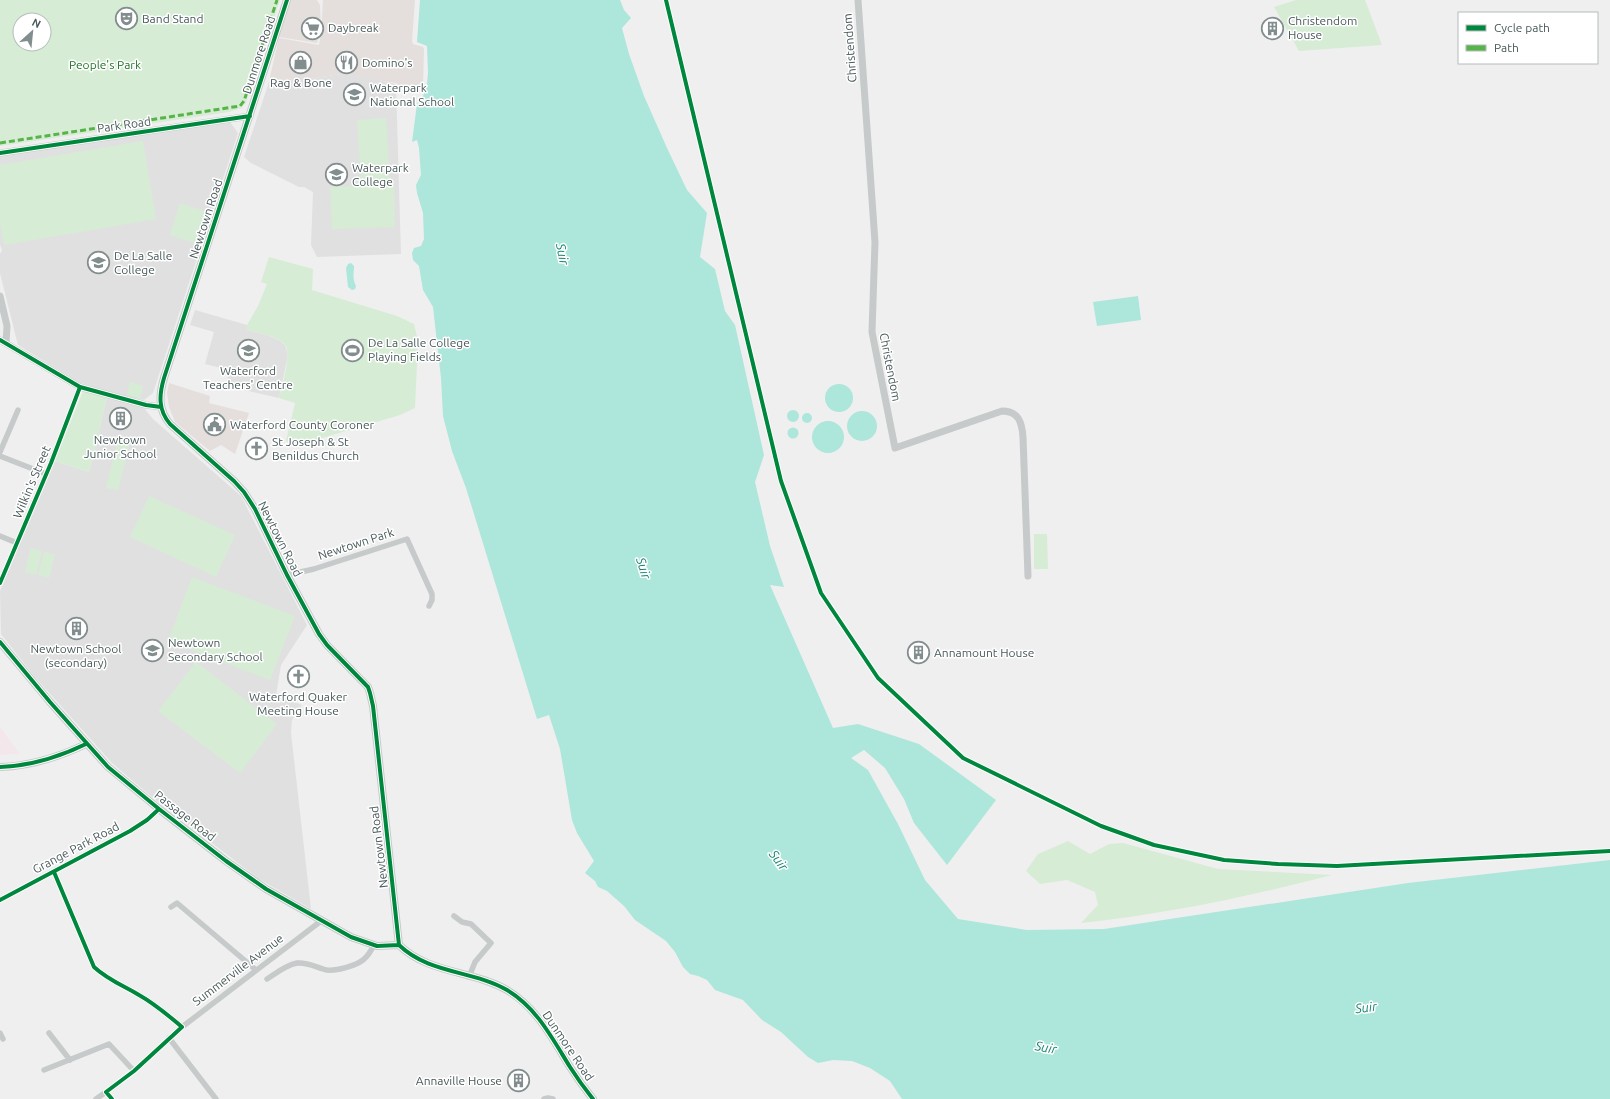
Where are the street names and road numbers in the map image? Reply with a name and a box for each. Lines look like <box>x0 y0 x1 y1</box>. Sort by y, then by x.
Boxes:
street label: Christendom <box>841 13 858 83</box>
street label: Dunmore Road <box>240 14 277 95</box>
street label: Park Road <box>96 114 152 135</box>
street label: Newtown Road <box>187 177 224 260</box>
street label: Christendom <box>877 332 903 402</box>
street label: Wilkin's Street <box>10 443 53 520</box>
street label: Newtown Road <box>256 499 305 579</box>
street label: Newtown Park <box>316 525 395 562</box>
street label: Passage Road <box>152 788 218 843</box>
street label: Newtown Road <box>367 805 390 889</box>
street label: Grange Park Road <box>30 819 121 876</box>
street label: Summerville Avenue <box>190 931 286 1008</box>
street label: Dunmore Road <box>540 1008 596 1083</box>

